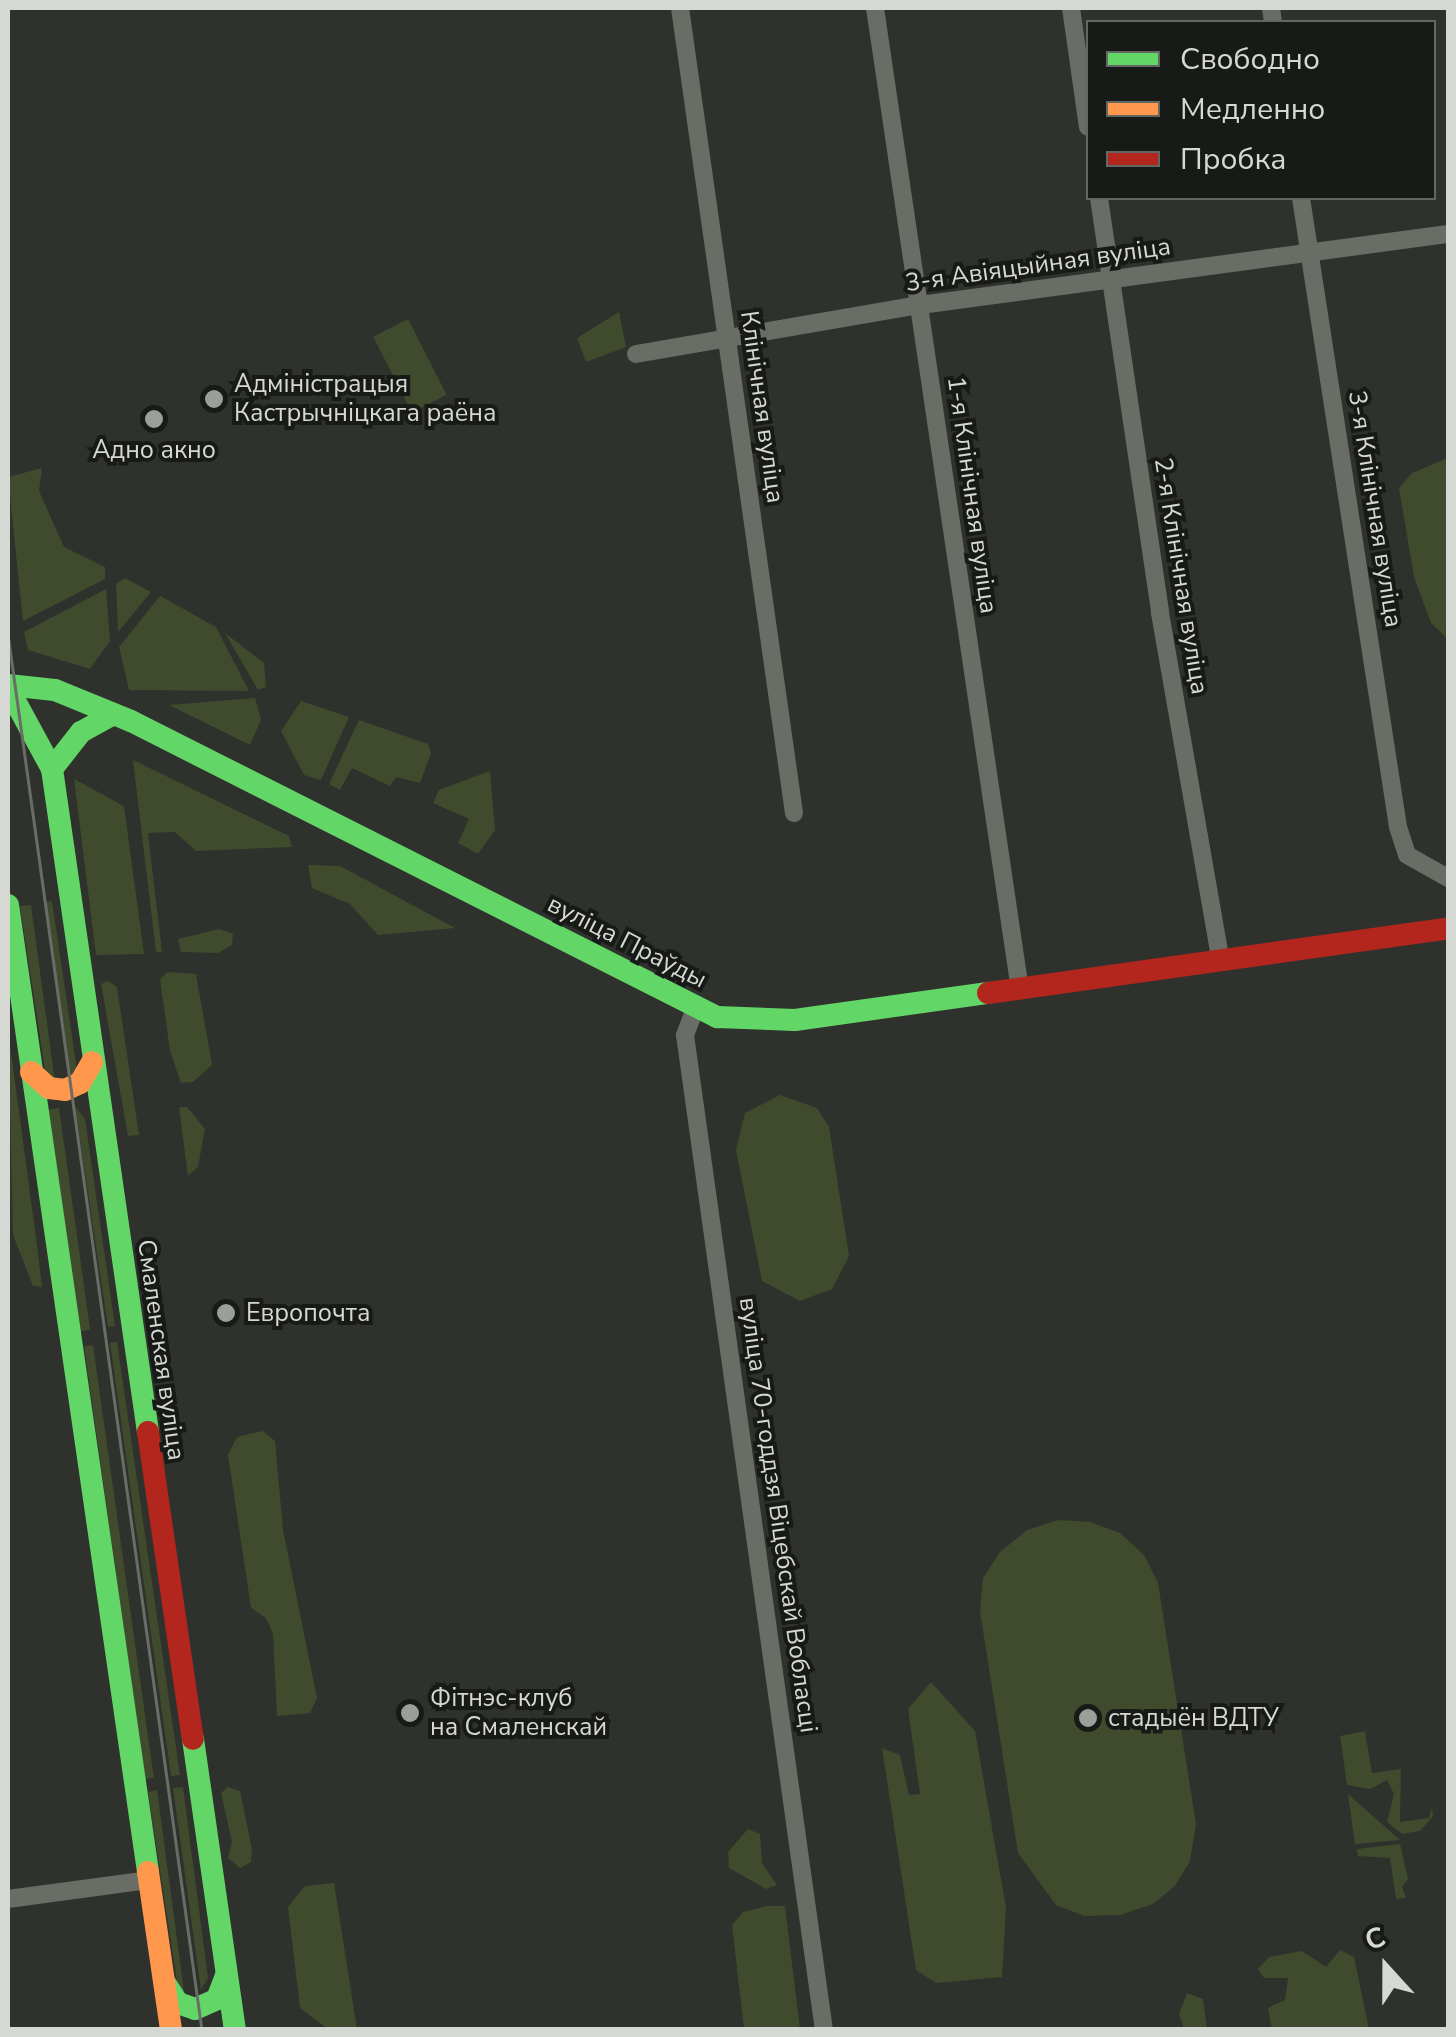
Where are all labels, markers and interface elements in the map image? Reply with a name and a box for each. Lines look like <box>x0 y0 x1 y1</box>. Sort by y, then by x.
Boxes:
legend <box>1086 20 1436 200</box>
text: Свободно <box>1180 39 1320 80</box>
text: Медленно <box>1180 89 1325 130</box>
text: Пробка <box>1180 139 1286 180</box>
street label: 3-я Авіяцыйная вуліца <box>903 232 1173 298</box>
street label: Клінічная вуліца <box>734 309 790 505</box>
place label: Адміністрацыя Кастрычніцкага раёна <box>234 370 496 429</box>
street label: 1-я Клінічная вуліца <box>940 374 1004 616</box>
marker: Адміністрацыя Кастрычніцкага раёна <box>203 388 225 410</box>
street label: 3-я Клінічная вуліца <box>1341 388 1409 630</box>
marker: Адно акно <box>143 408 165 430</box>
place label: Адно акно <box>92 435 216 465</box>
street label: 2-я Клінічная вуліца <box>1147 455 1215 697</box>
street label: вуліца Праўды <box>543 889 711 995</box>
street label: Смаленская вуліца <box>131 1238 191 1462</box>
street label: вуліца 70-годдзя Віцебскай Вобласці <box>733 1295 823 1735</box>
place label: Европочта <box>246 1298 370 1328</box>
marker: Европочта <box>215 1302 237 1324</box>
place label: Фітнэс-клуб на Смаленскай <box>430 1684 607 1743</box>
marker: Фітнэс-клуб на Смаленскай <box>399 1702 421 1724</box>
place label: стадыён ВДТУ <box>1108 1703 1279 1733</box>
marker: стадыён ВДТУ <box>1077 1707 1099 1729</box>
north arrow <box>1336 1917 1436 2017</box>
text: С <box>1360 1918 1391 1960</box>

